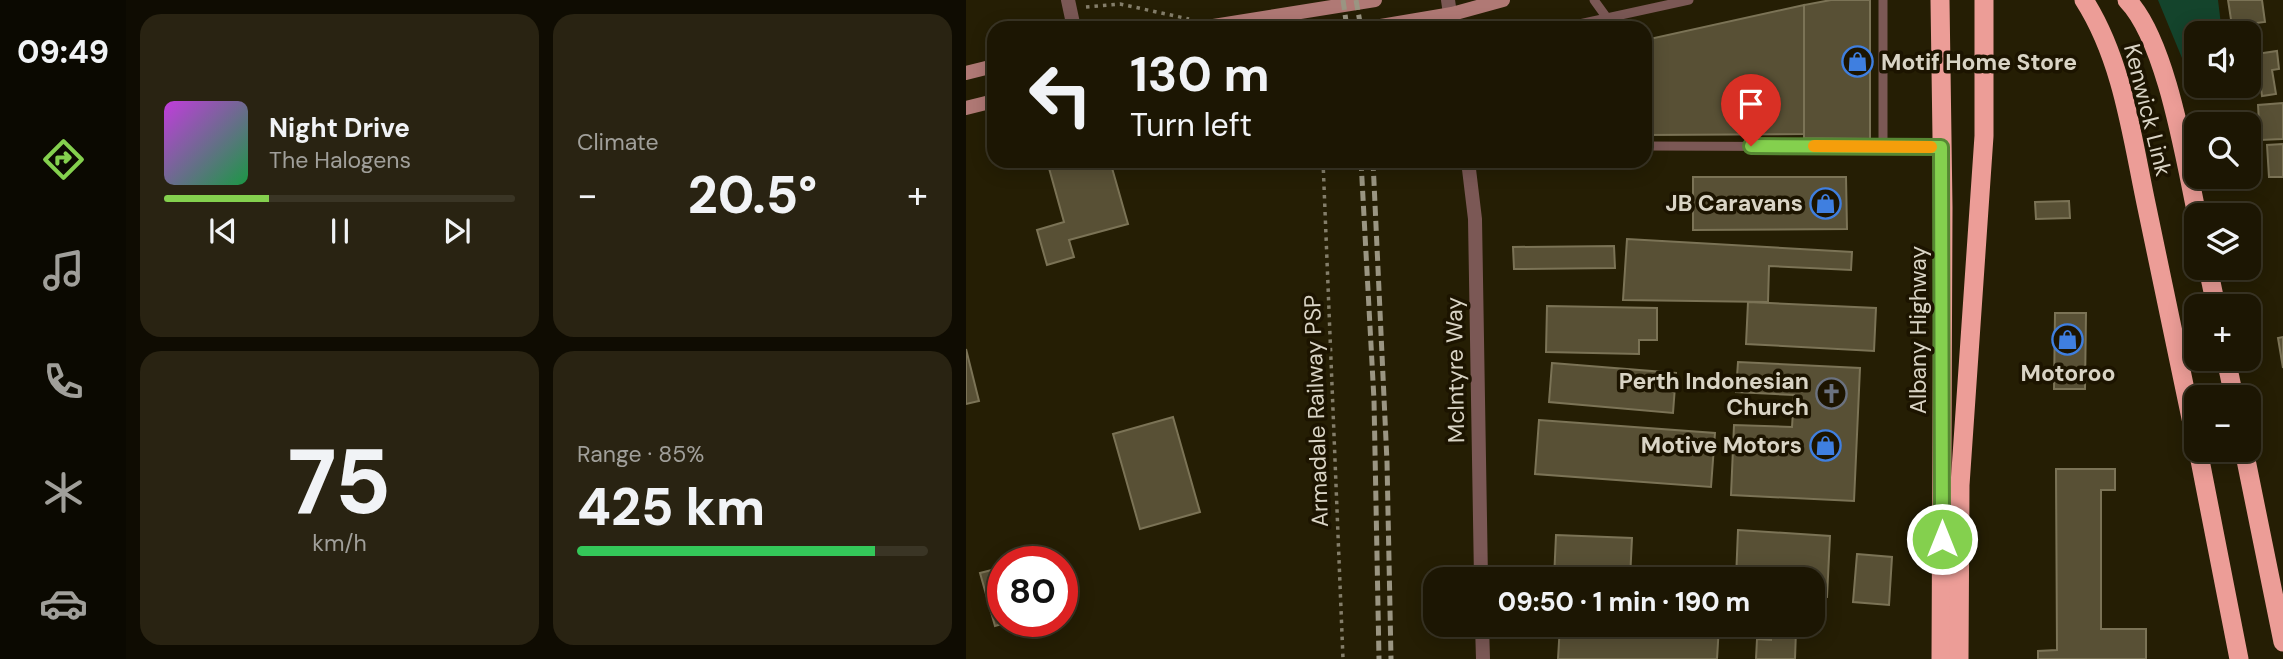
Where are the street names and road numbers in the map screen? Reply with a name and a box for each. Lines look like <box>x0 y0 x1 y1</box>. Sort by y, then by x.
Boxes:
street label: Kenwick Link <box>2117 41 2179 180</box>
street label: Albany Highway <box>1903 246 1933 414</box>
street label: Armadale Railway PSP <box>1297 294 1335 528</box>
street label: McIntyre Way <box>1439 296 1471 443</box>

